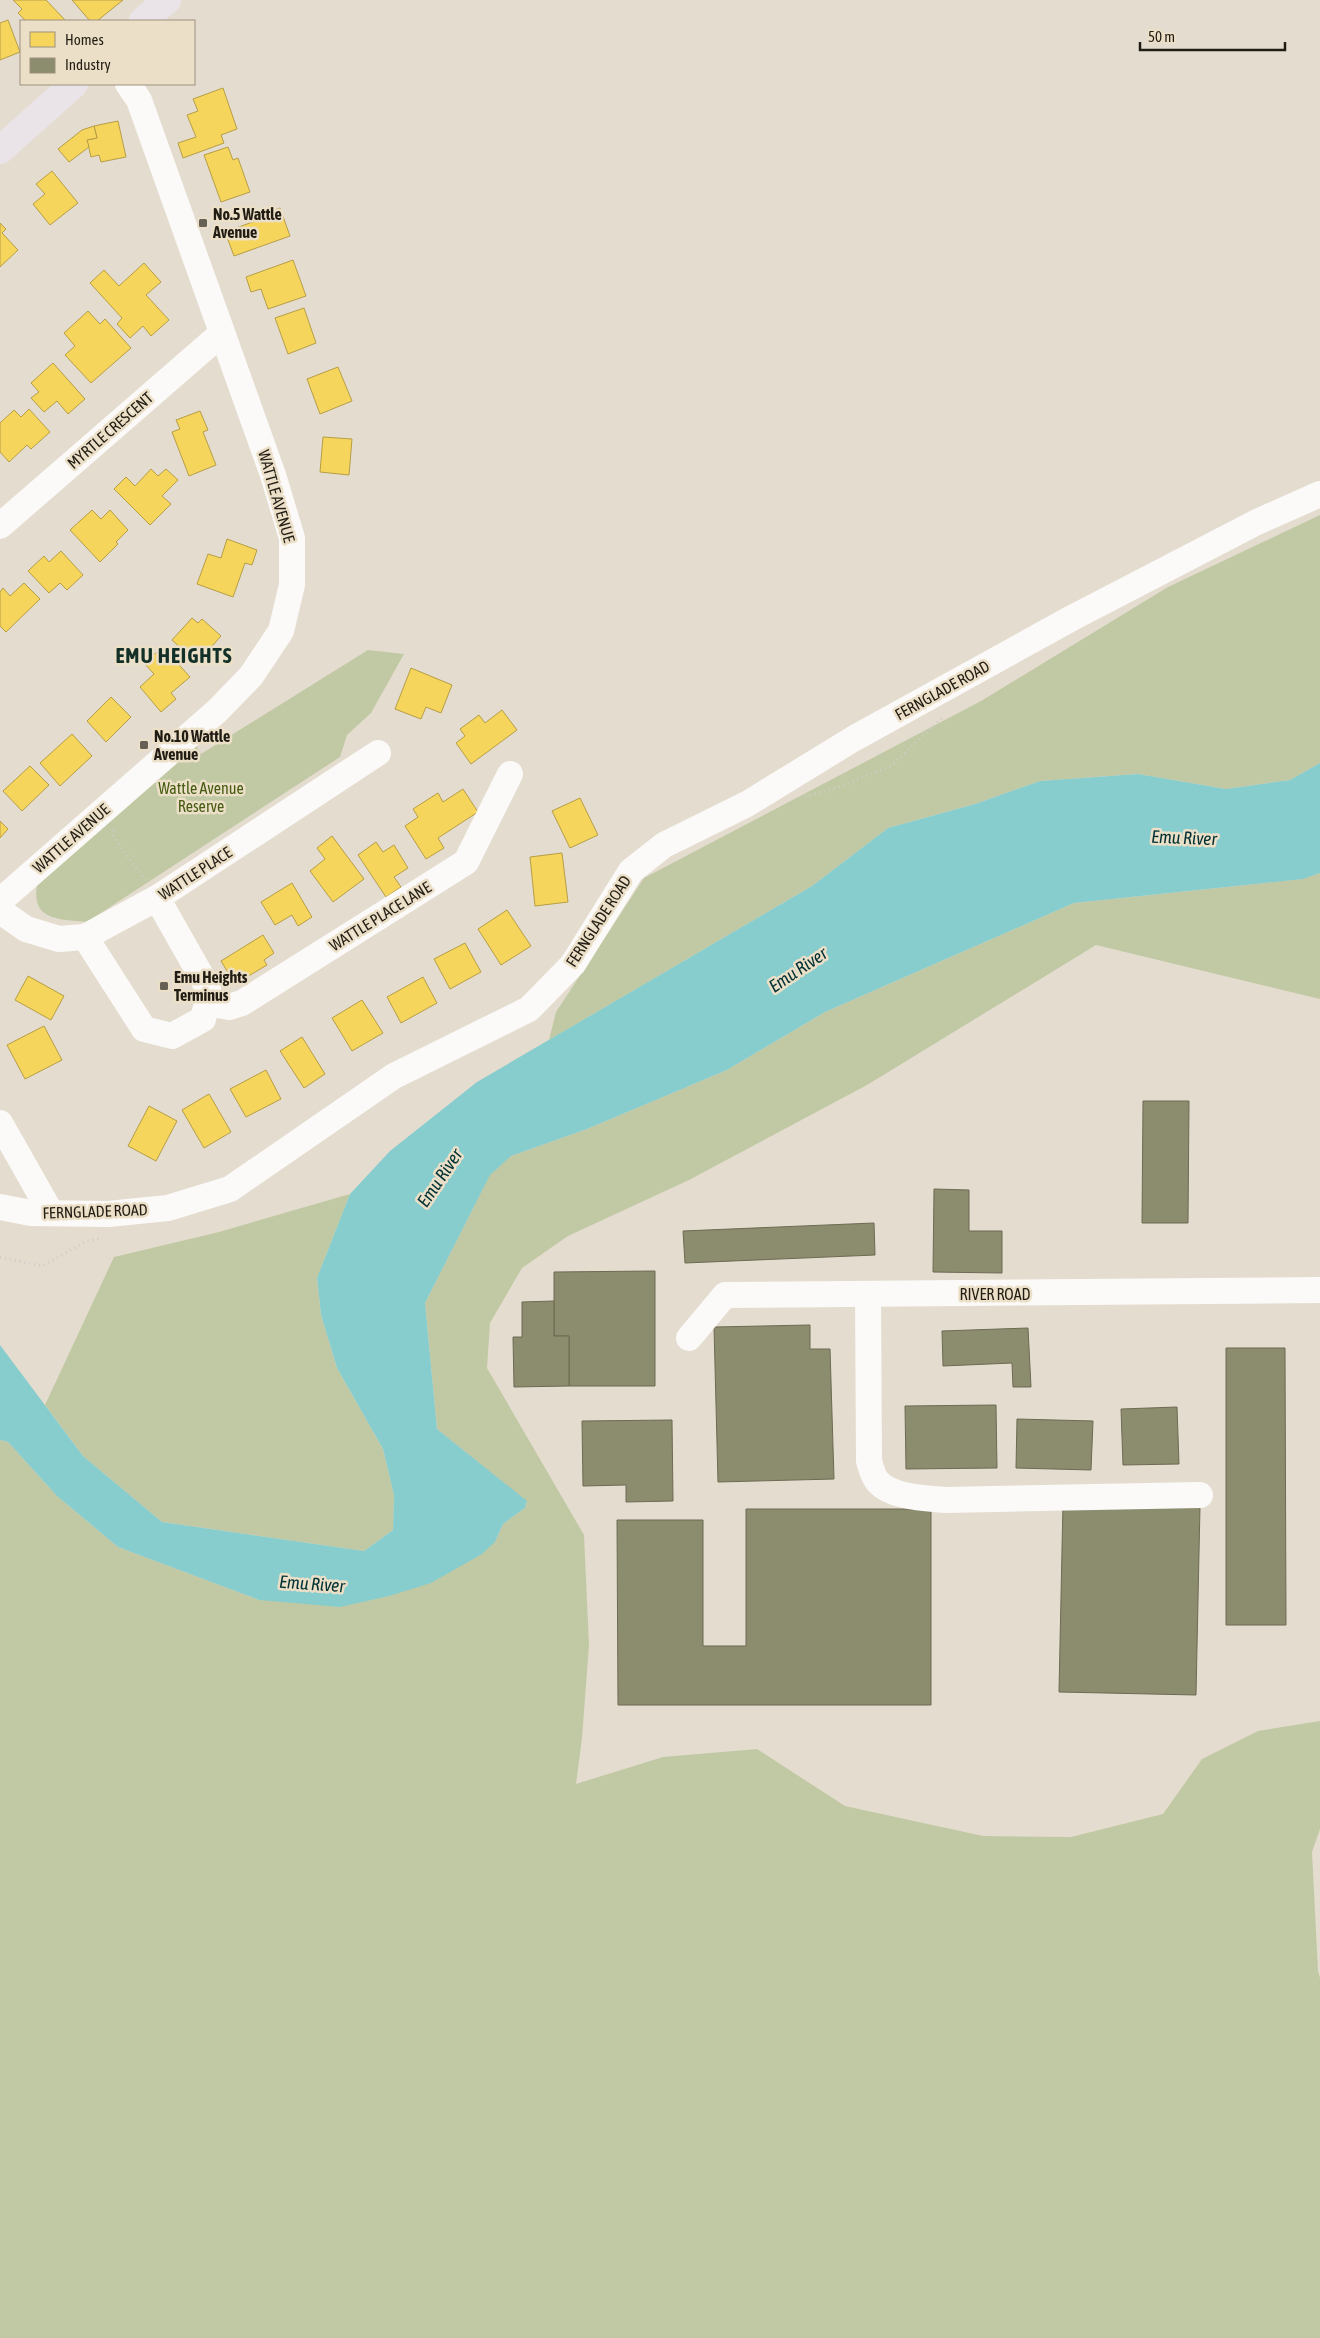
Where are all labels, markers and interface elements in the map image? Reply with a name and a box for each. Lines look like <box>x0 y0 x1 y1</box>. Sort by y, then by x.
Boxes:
legend <box>20 20 195 85</box>
scale bar <box>1140 20 1285 52</box>
text: 50 m <box>1148 28 1175 45</box>
text: Homes <box>65 31 104 48</box>
text: Industry <box>65 56 111 73</box>
place label: No.5 Wattle Avenue <box>212 205 282 241</box>
marker: No.5 Wattle Avenue <box>197 217 209 229</box>
street label: MYRTLE CRESCENT <box>64 388 156 472</box>
street label: WATTLE AVENUE <box>255 448 299 545</box>
district label: EMU HEIGHTS <box>115 643 233 667</box>
street label: FERNGLADE ROAD <box>892 657 992 723</box>
place label: No.10 Wattle Avenue <box>153 727 230 763</box>
marker: No.10 Wattle Avenue <box>138 739 150 751</box>
park label: Wattle Avenue Reserve <box>158 779 244 815</box>
street label: WATTLE AVENUE <box>29 800 113 876</box>
water label: Emu River <box>1151 826 1218 849</box>
street label: WATTLE PLACE <box>155 843 235 903</box>
street label: FERNGLADE ROAD <box>562 872 634 970</box>
street label: WATTLE PLACE LANE <box>326 878 434 954</box>
water label: Emu River <box>765 942 831 997</box>
place label: Emu Heights Terminus <box>174 968 248 1004</box>
marker: Emu Heights Terminus <box>158 980 170 992</box>
water label: Emu River <box>413 1144 467 1211</box>
street label: FERNGLADE ROAD <box>42 1200 148 1222</box>
street label: RIVER ROAD <box>960 1285 1030 1303</box>
water label: Emu River <box>279 1571 346 1596</box>

